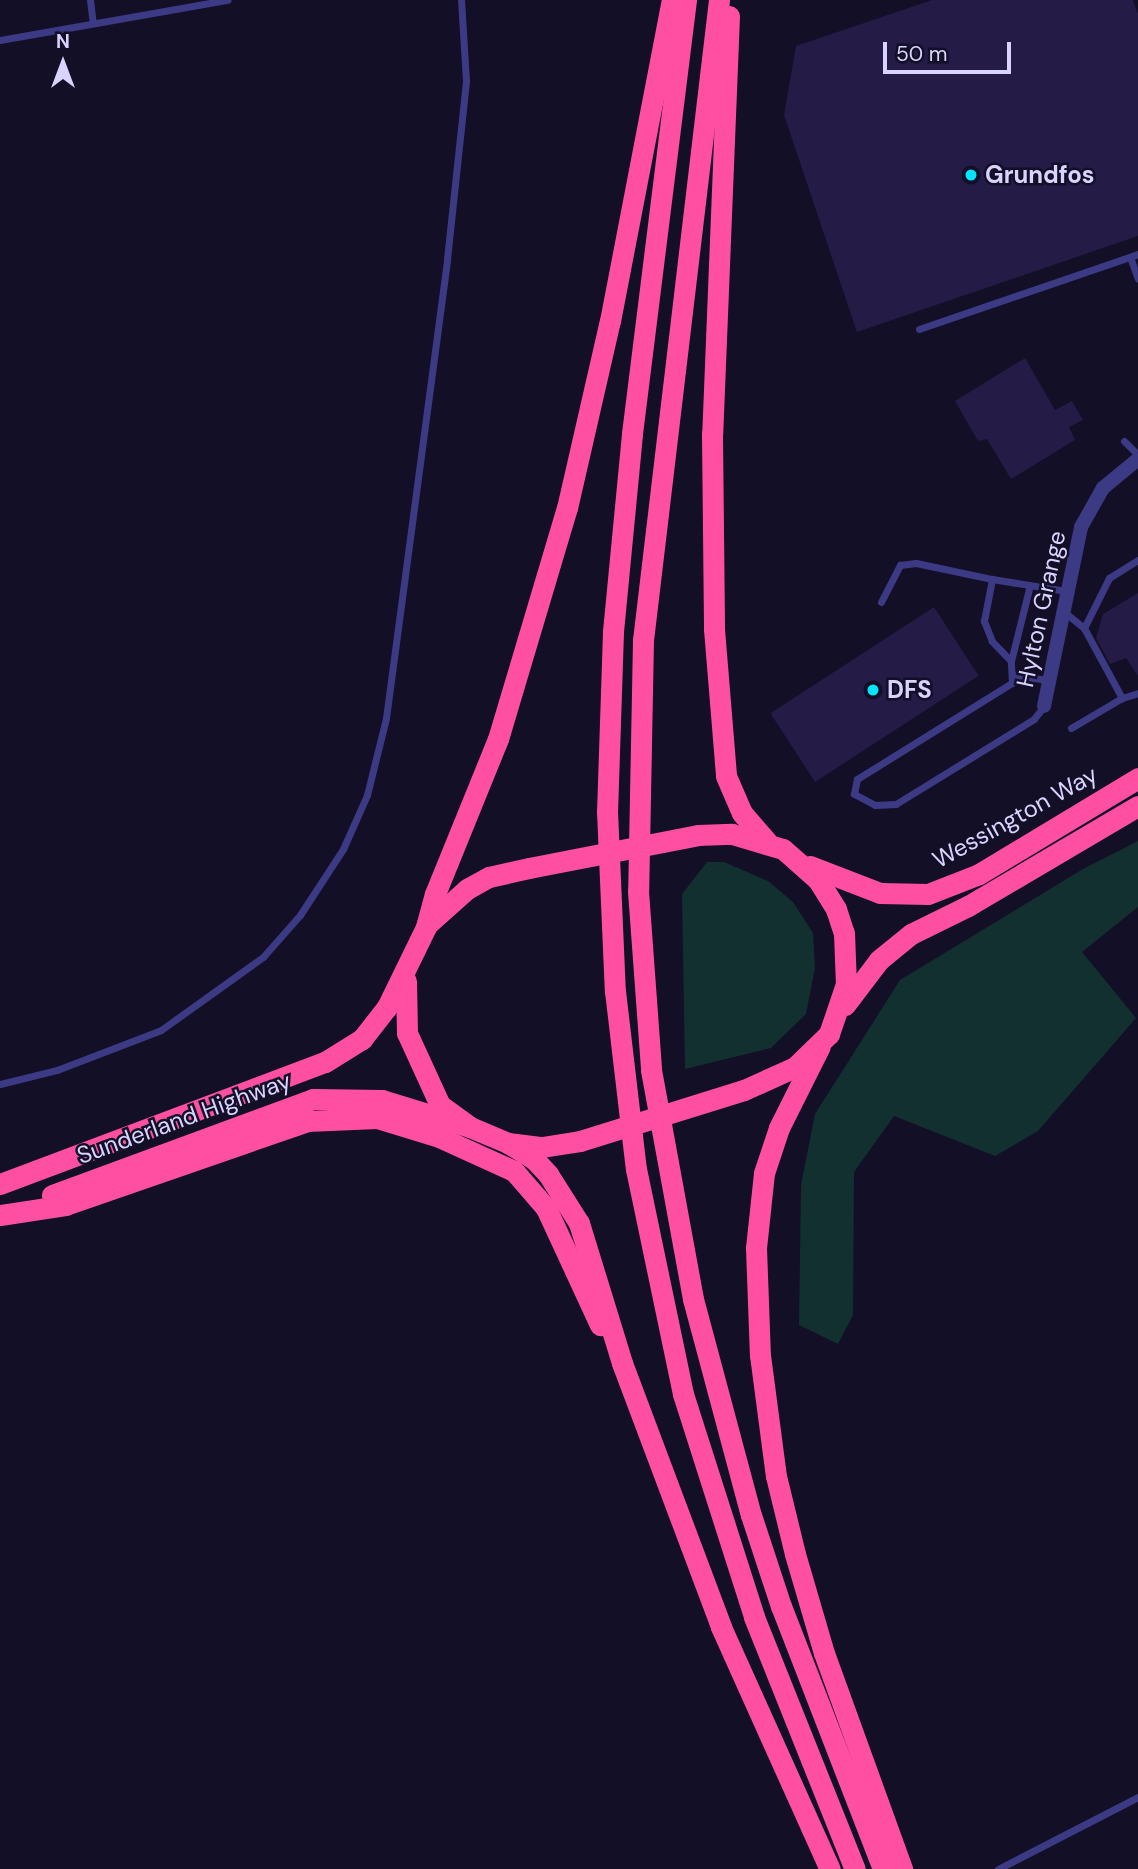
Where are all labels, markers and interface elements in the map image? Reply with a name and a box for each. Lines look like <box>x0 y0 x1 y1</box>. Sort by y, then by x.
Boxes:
north arrow <box>28 28 98 98</box>
scale bar <box>886 28 1014 72</box>
text: N <box>56 29 70 54</box>
text: 50 m <box>896 40 947 68</box>
place label: Grundfos <box>985 161 1095 189</box>
marker: Grundfos <box>963 167 979 183</box>
street label: Hylton Grange <box>1010 528 1072 690</box>
place label: DFS <box>887 676 932 704</box>
marker: DFS <box>865 682 881 698</box>
street label: Wessington Way <box>927 760 1103 874</box>
street label: Sunderland Highway <box>73 1066 295 1170</box>

